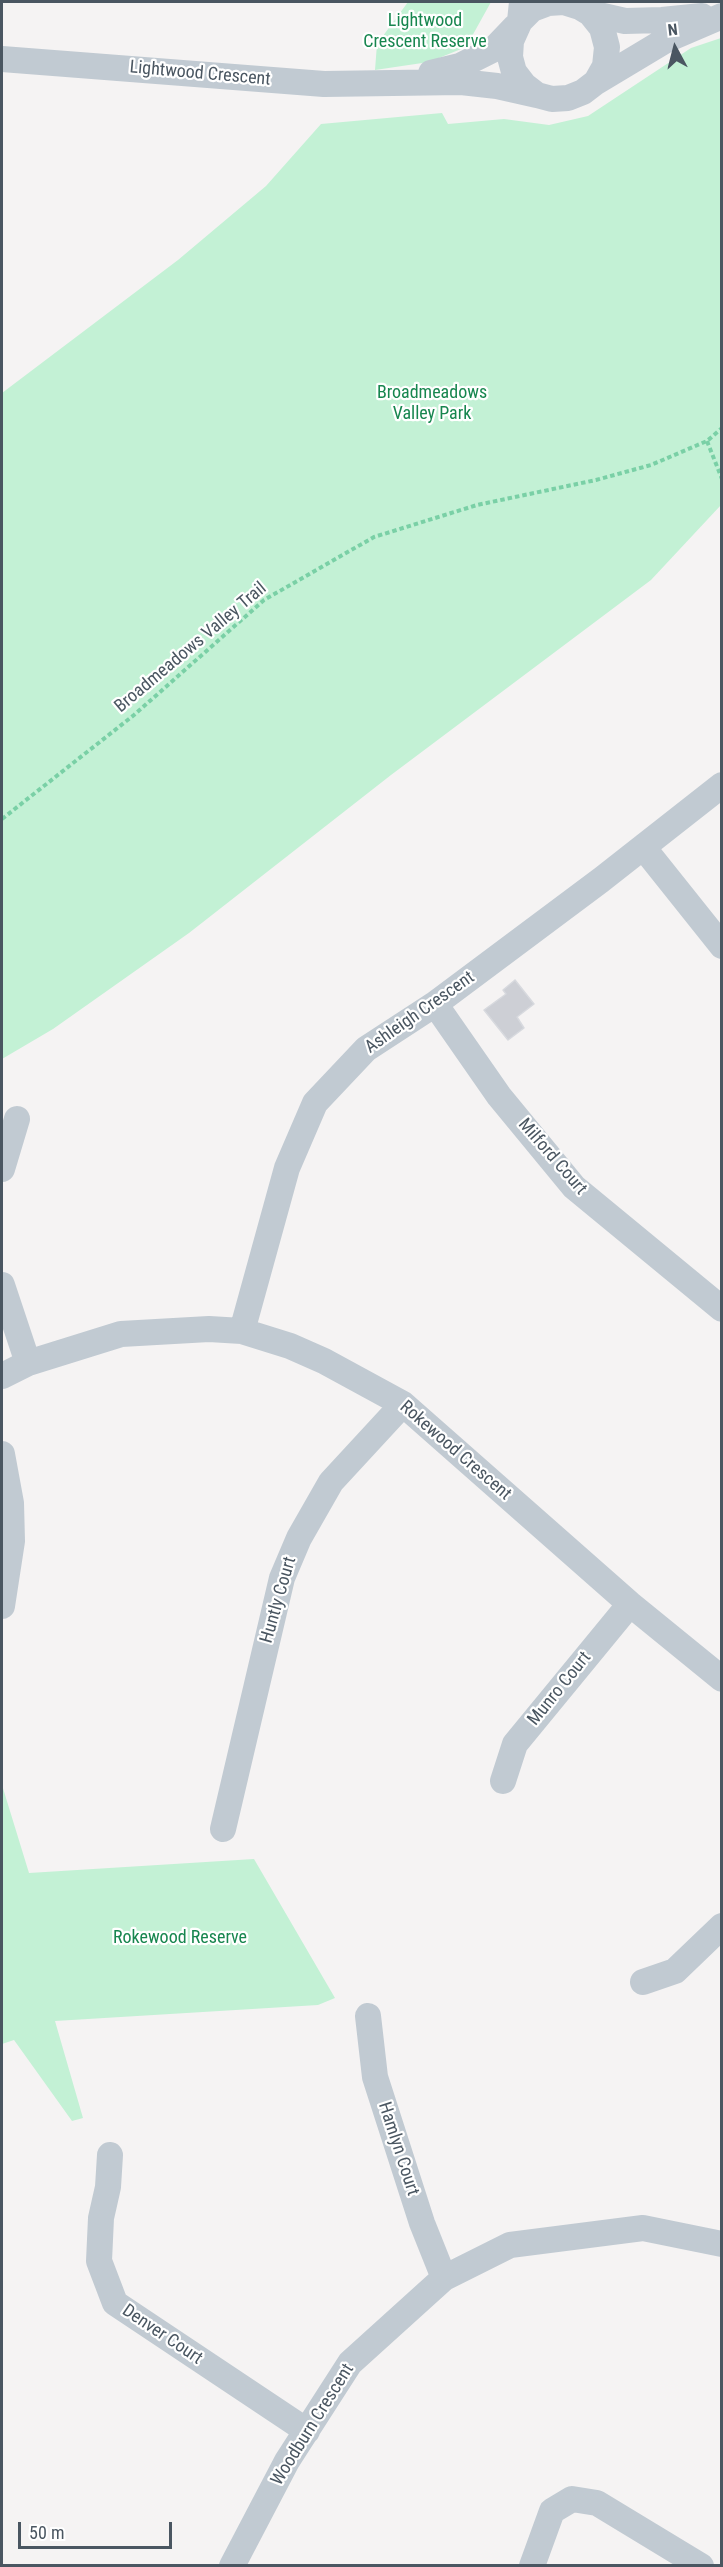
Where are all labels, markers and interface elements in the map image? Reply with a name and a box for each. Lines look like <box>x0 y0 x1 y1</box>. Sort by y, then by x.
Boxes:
park label: Lightwood Crescent Reserve <box>363 10 487 52</box>
north arrow <box>645 18 705 78</box>
text: N <box>667 20 679 40</box>
street label: Lightwood Crescent <box>129 57 271 91</box>
park label: Broadmeadows Valley Park <box>377 382 487 424</box>
street label: Broadmeadows Valley Trail <box>111 578 271 718</box>
street label: Ashleigh Crescent <box>361 967 479 1059</box>
street label: Milford Court <box>513 1114 591 1200</box>
street label: Rokewood Crescent <box>395 1397 515 1505</box>
street label: Huntly Court <box>256 1554 302 1646</box>
street label: Munro Court <box>524 1648 596 1730</box>
park label: Rokewood Reserve <box>113 1927 247 1949</box>
street label: Hamlyn Court <box>373 2100 423 2198</box>
street label: Denver Court <box>118 2300 206 2370</box>
street label: Woodburn Crescent <box>267 2360 359 2490</box>
scale bar <box>21 2510 176 2548</box>
text: 50 m <box>29 2522 64 2543</box>

